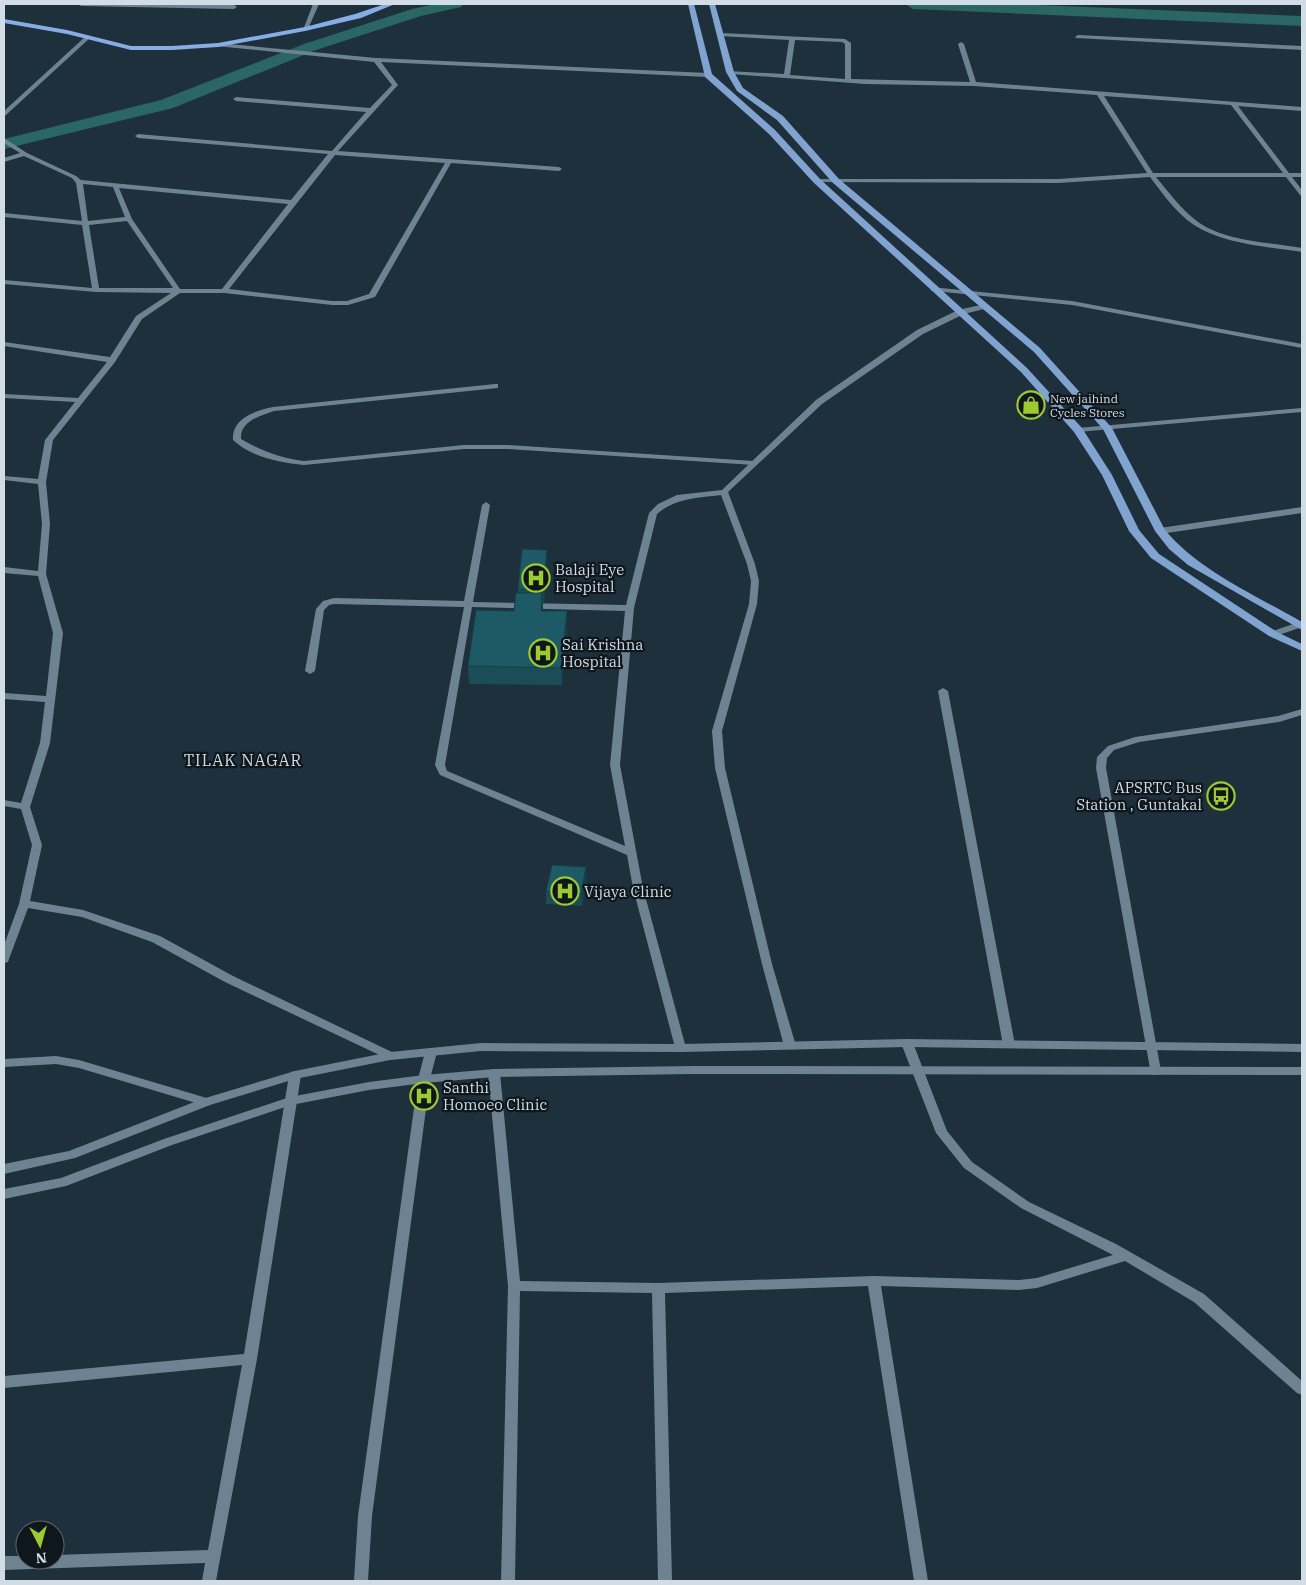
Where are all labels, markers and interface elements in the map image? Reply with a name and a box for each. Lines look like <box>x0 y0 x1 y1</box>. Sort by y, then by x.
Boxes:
shop icon: New jaihind Cycles Stores <box>1016 390 1046 420</box>
place label: New jaihind Cycles Stores <box>1050 391 1125 420</box>
place label: Balaji Eye Hospital <box>555 560 624 596</box>
hospital icon: Balaji Eye Hospital <box>521 563 551 593</box>
place label: Sai Krishna Hospital <box>562 635 644 671</box>
hospital icon: Sai Krishna Hospital <box>528 638 558 668</box>
district label: TILAK NAGAR <box>184 750 302 770</box>
place label: APSRTC Bus Station , Guntakal <box>1076 778 1202 814</box>
bus stop icon: APSRTC Bus Station , Guntakal <box>1206 781 1236 811</box>
hospital icon: Vijaya Clinic <box>550 876 580 906</box>
place label: Vijaya Clinic <box>584 882 672 901</box>
place label: Santhi Homoeo Clinic <box>443 1078 547 1114</box>
hospital icon: Santhi Homoeo Clinic <box>409 1081 439 1111</box>
north arrow <box>15 1520 65 1570</box>
text: N <box>35 1548 48 1567</box>

